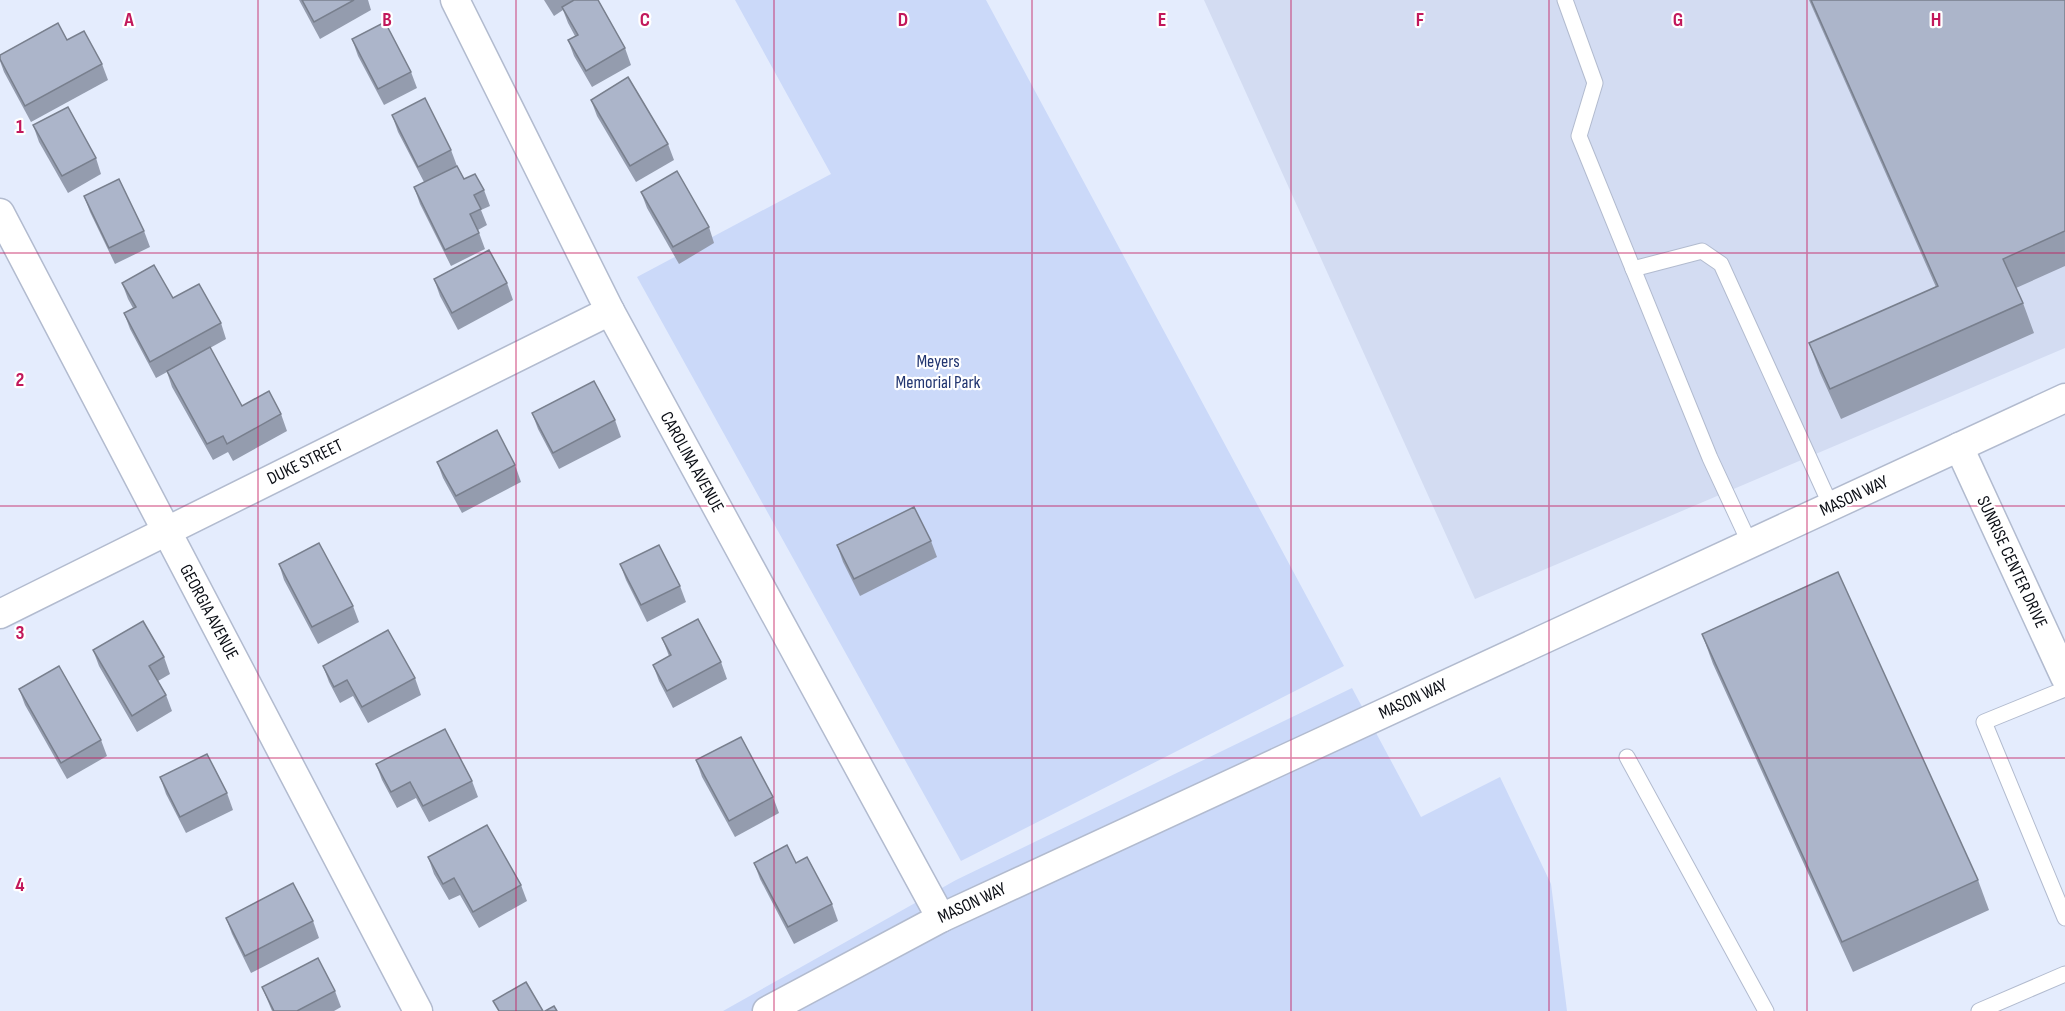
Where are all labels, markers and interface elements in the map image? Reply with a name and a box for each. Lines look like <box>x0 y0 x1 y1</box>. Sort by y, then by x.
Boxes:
text: A <box>123 8 134 32</box>
text: B <box>382 8 392 32</box>
text: C <box>640 8 650 32</box>
text: D <box>898 8 908 32</box>
text: E <box>1158 8 1166 32</box>
text: F <box>1416 8 1424 32</box>
text: G <box>1673 8 1683 32</box>
text: H <box>1931 8 1941 32</box>
text: 1 <box>16 115 24 139</box>
park label: Meyers Memorial Park <box>896 351 981 393</box>
text: 2 <box>16 368 24 392</box>
street label: CAROLINA AVENUE <box>656 408 728 516</box>
street label: DUKE STREET <box>264 435 346 489</box>
street label: MASON WAY <box>1817 471 1892 521</box>
street label: SUNRISE CENTER DRIVE <box>1972 493 2052 631</box>
street label: GEORGIA AVENUE <box>175 561 243 663</box>
text: 3 <box>16 621 25 645</box>
street label: MASON WAY <box>1376 674 1451 724</box>
text: 4 <box>15 873 25 897</box>
street label: MASON WAY <box>935 878 1010 928</box>

